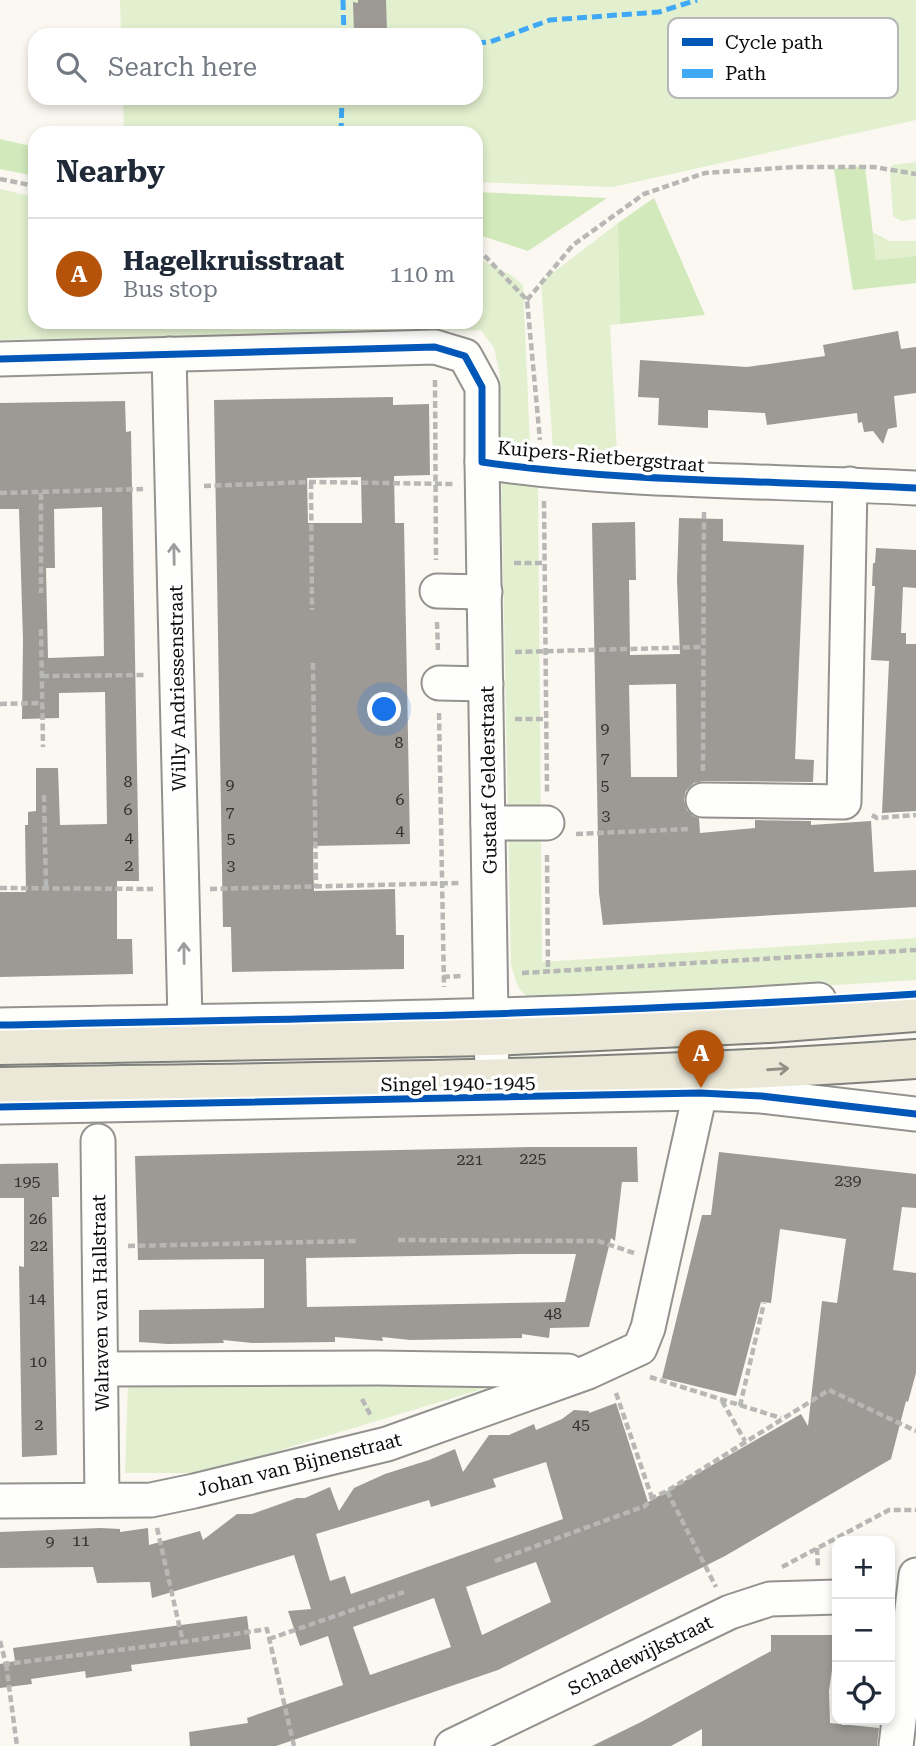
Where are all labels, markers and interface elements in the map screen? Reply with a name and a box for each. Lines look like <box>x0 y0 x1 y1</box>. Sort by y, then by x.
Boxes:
legend <box>668 18 898 98</box>
search box <box>28 28 483 105</box>
text: Cycle path <box>725 31 823 54</box>
icon: search <box>52 48 90 86</box>
text: Search here <box>108 52 257 82</box>
text: Path <box>725 62 766 85</box>
text: Nearby <box>56 154 165 189</box>
text: Hagelkruisstraat <box>123 246 344 276</box>
text: A <box>71 261 87 288</box>
text: 110 m <box>390 261 455 288</box>
text: Bus stop <box>123 276 218 303</box>
street label: Kuipers-Rietbergstraat <box>496 436 706 477</box>
one-way arrow <box>168 543 181 566</box>
street label: Willy Andriessenstraat <box>164 584 191 792</box>
street label: Gustaaf Gelderstraat <box>475 686 502 874</box>
your location <box>367 692 401 726</box>
house number: 9 <box>601 719 610 738</box>
house number: 8 <box>395 733 404 752</box>
house number: 7 <box>601 748 610 767</box>
house number: 8 <box>124 772 133 791</box>
house number: 9 <box>226 775 235 794</box>
house number: 5 <box>601 776 610 795</box>
house number: 6 <box>396 790 405 809</box>
house number: 6 <box>124 800 133 819</box>
house number: 7 <box>226 802 235 821</box>
house number: 3 <box>602 806 611 825</box>
house number: 4 <box>396 821 405 840</box>
house number: 4 <box>125 828 134 847</box>
house number: 5 <box>227 829 236 848</box>
house number: 2 <box>125 856 134 875</box>
house number: 3 <box>227 856 236 875</box>
one-way arrow <box>177 942 190 965</box>
pin: A <box>678 1030 724 1088</box>
one-way arrow <box>767 1062 789 1075</box>
street label: Singel 1940-1945 <box>380 1071 536 1096</box>
house number: 225 <box>520 1149 546 1168</box>
house number: 221 <box>457 1150 483 1169</box>
house number: 239 <box>835 1171 861 1190</box>
house number: 195 <box>14 1172 40 1191</box>
street label: Walraven van Hallstraat <box>87 1194 114 1412</box>
house number: 26 <box>29 1209 47 1228</box>
house number: 22 <box>30 1236 48 1255</box>
house number: 14 <box>28 1289 46 1308</box>
house number: 48 <box>544 1304 562 1323</box>
house number: 10 <box>29 1352 47 1371</box>
house number: 2 <box>35 1415 44 1434</box>
house number: 45 <box>572 1415 590 1434</box>
street label: Johan van Bijnenstraat <box>194 1428 404 1501</box>
house number: 11 <box>72 1531 90 1550</box>
house number: 9 <box>46 1532 55 1551</box>
map controls <box>832 1536 895 1725</box>
button: + <box>832 1536 895 1599</box>
button: − <box>832 1599 895 1662</box>
street label: Schadewijkstraat <box>564 1611 716 1700</box>
button: locate <box>832 1662 895 1725</box>

